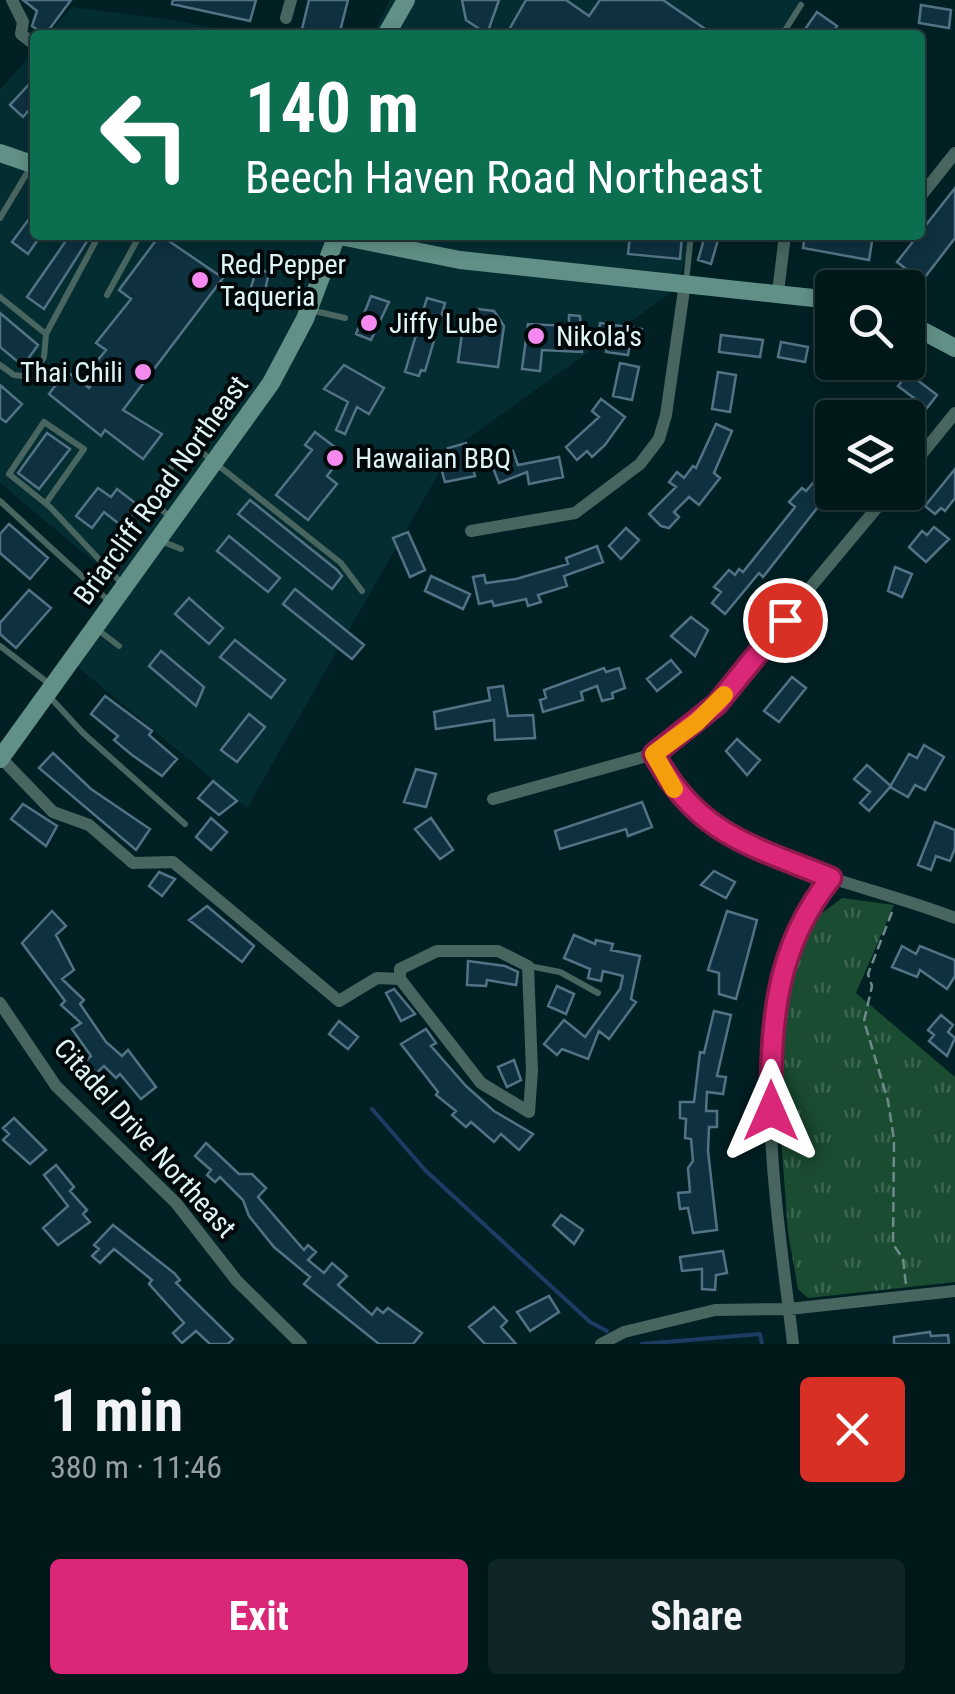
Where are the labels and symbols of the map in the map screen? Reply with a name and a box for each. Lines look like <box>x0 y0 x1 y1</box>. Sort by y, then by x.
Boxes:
place label: Red Pepper Taqueria <box>220 248 346 313</box>
marker: Red Pepper Taqueria <box>189 269 211 291</box>
place label: Jiffy Lube <box>389 307 498 340</box>
marker: Jiffy Lube <box>358 312 380 334</box>
place label: Nikola's <box>556 320 642 353</box>
marker: Nikola's <box>525 325 547 347</box>
place label: Thai Chili <box>20 356 123 389</box>
marker: Thai Chili <box>132 361 154 383</box>
street label: Briarcliff Road Northeast <box>67 369 255 611</box>
place label: Hawaiian BBQ <box>355 442 511 475</box>
marker: Hawaiian BBQ <box>324 447 346 469</box>
pin <box>743 578 828 663</box>
street label: Citadel Drive Northeast <box>47 1032 243 1244</box>
position arrow <box>719 1059 823 1163</box>

